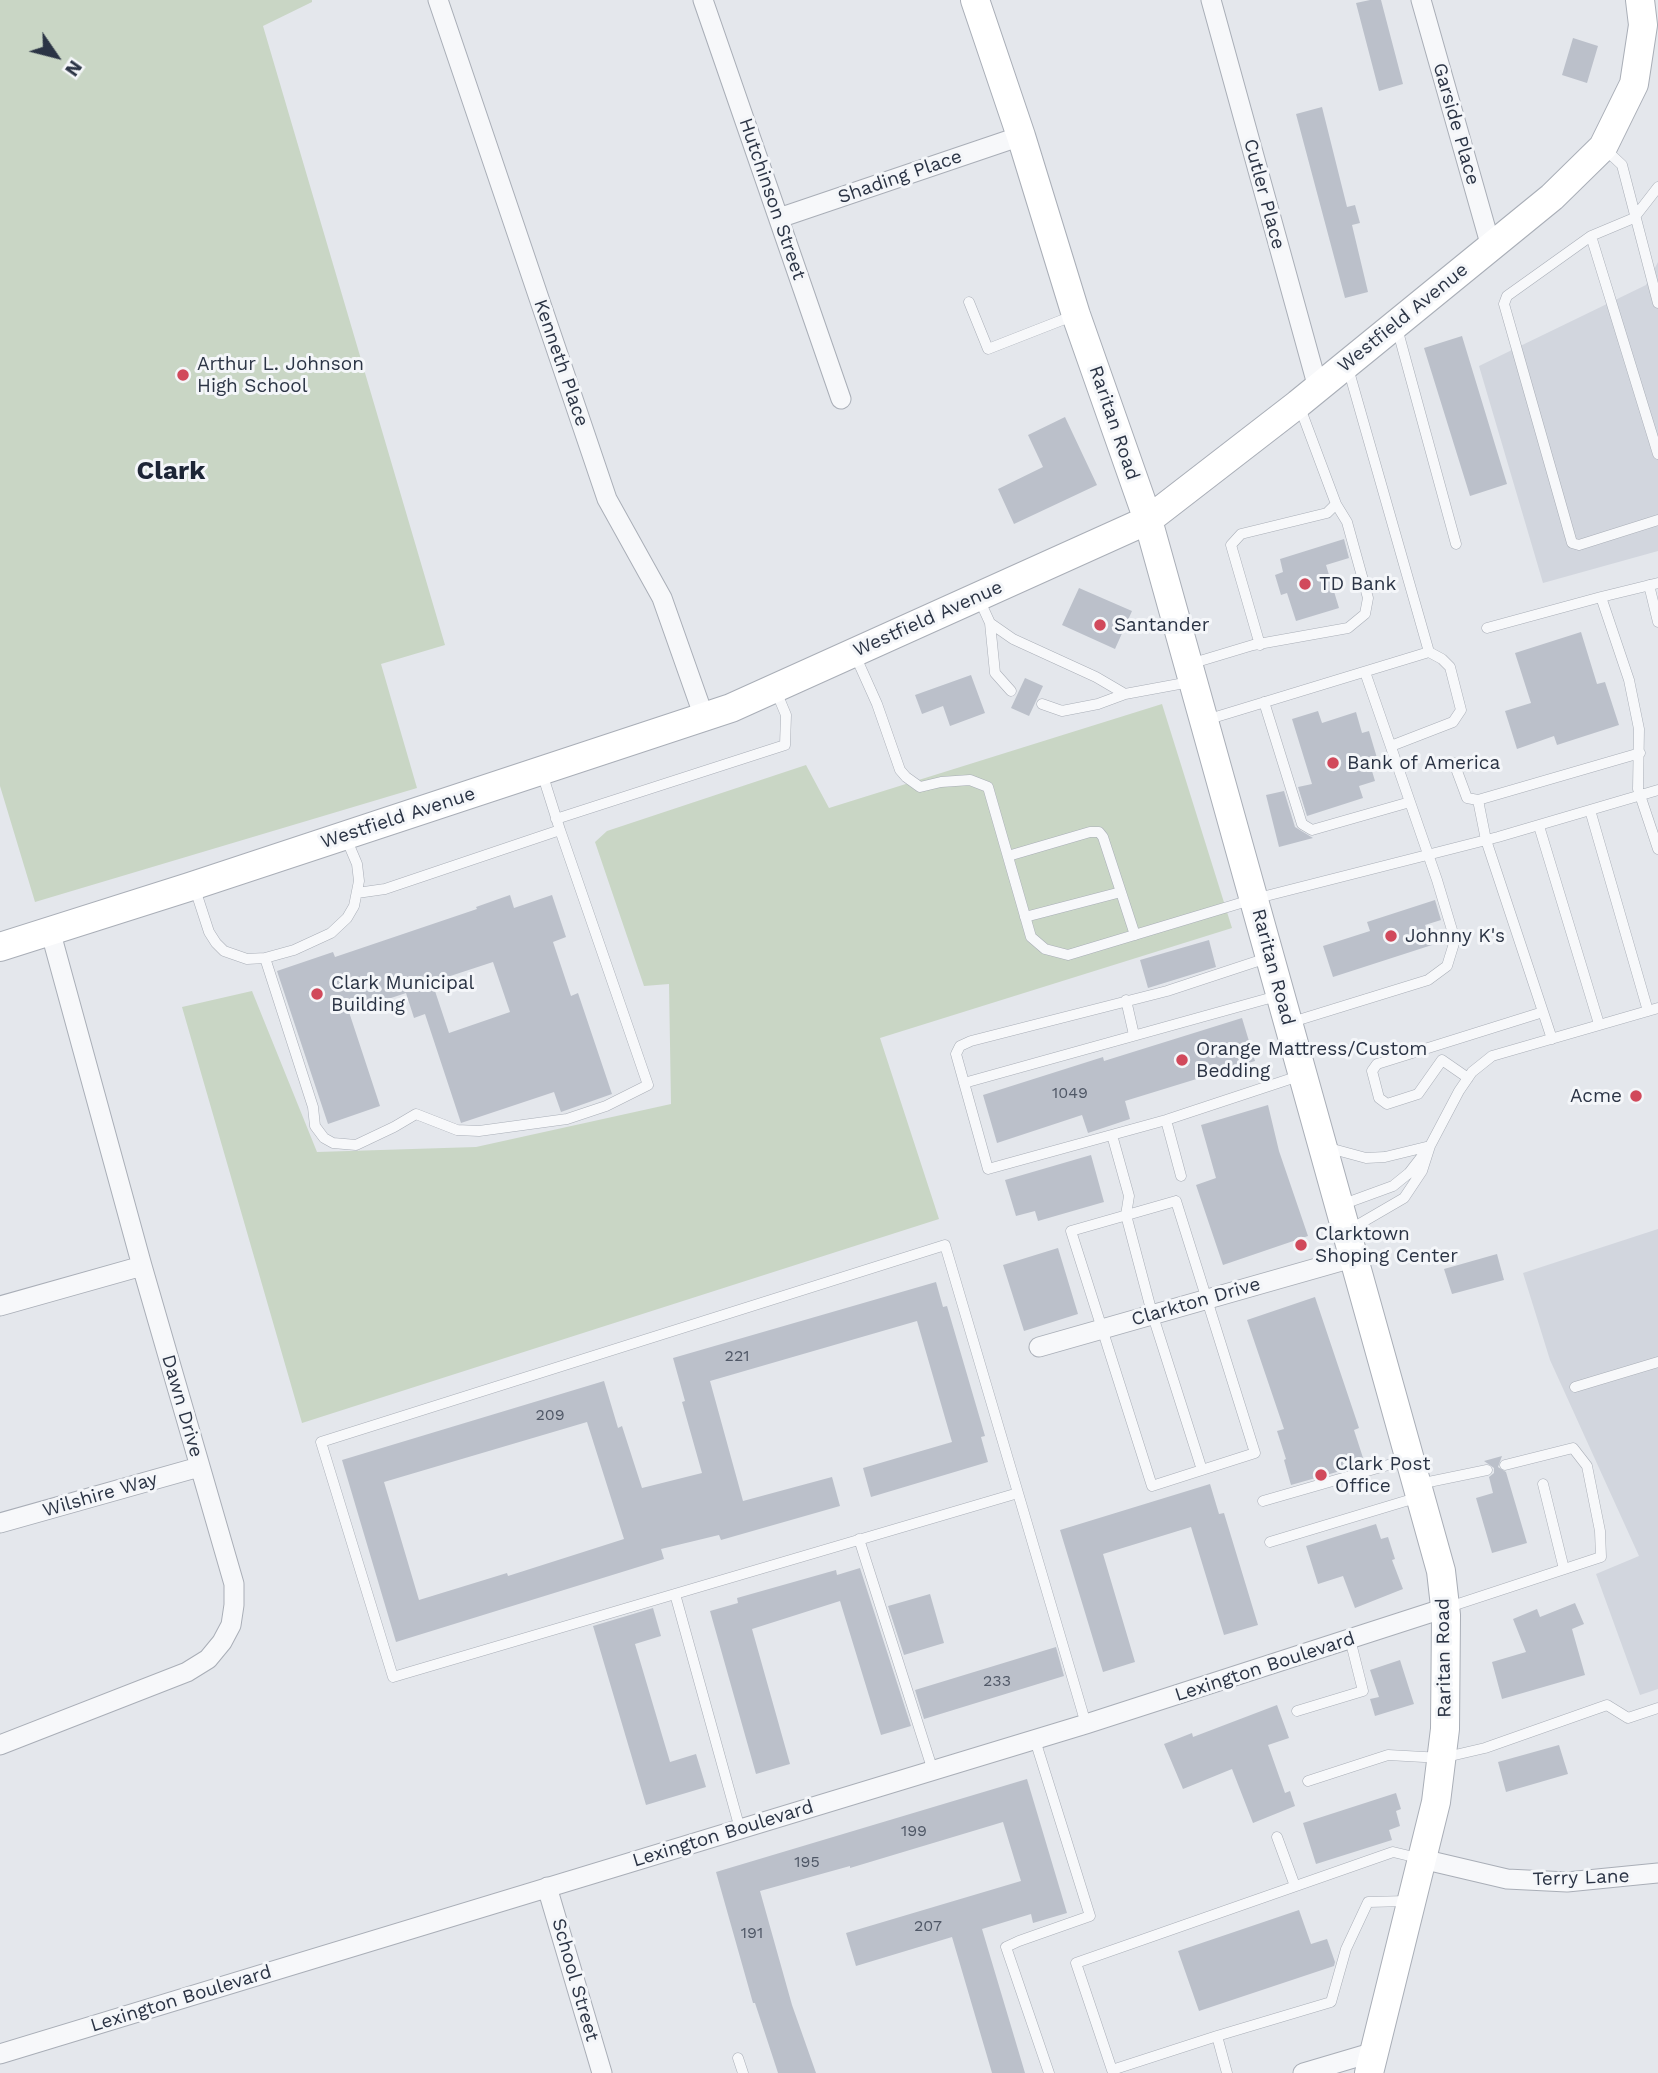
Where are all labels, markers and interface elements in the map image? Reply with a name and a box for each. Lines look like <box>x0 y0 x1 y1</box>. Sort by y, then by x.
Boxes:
north arrow <box>21 21 91 91</box>
text: N <box>60 56 87 81</box>
street label: Garside Place <box>1428 60 1484 188</box>
street label: Hutchinson Street <box>734 115 810 283</box>
street label: Cutler Place <box>1238 136 1290 252</box>
street label: Shading Place <box>835 145 965 209</box>
street label: Westfield Avenue <box>1333 258 1473 378</box>
street label: Kenneth Place <box>529 297 593 429</box>
place label: Arthur L. Johnson High School <box>197 353 364 397</box>
street label: Raritan Road <box>1084 363 1144 483</box>
marker: Arthur L. Johnson High School <box>175 367 191 383</box>
district label: Clark <box>137 455 205 487</box>
place label: TD Bank <box>1319 573 1396 595</box>
street label: Westfield Avenue <box>850 576 1006 662</box>
marker: TD Bank <box>1297 576 1313 592</box>
place label: Santander <box>1114 614 1209 636</box>
marker: Santander <box>1092 617 1108 633</box>
place label: Bank of America <box>1347 752 1500 774</box>
marker: Bank of America <box>1325 755 1341 771</box>
street label: Westfield Avenue <box>318 782 478 854</box>
street label: Raritan Road <box>1247 906 1299 1028</box>
place label: Johnny K's <box>1405 925 1505 947</box>
marker: Johnny K's <box>1383 928 1399 944</box>
place label: Clark Municipal Building <box>331 972 474 1016</box>
marker: Clark Municipal Building <box>309 986 325 1002</box>
place label: Orange Mattress/Custom Bedding <box>1196 1038 1427 1082</box>
marker: Orange Mattress/Custom Bedding <box>1174 1052 1190 1068</box>
house number: 1049 <box>1052 1083 1088 1103</box>
place label: Acme <box>1570 1085 1622 1107</box>
marker: Acme <box>1628 1088 1644 1104</box>
place label: Clarktown Shoping Center <box>1315 1223 1458 1267</box>
marker: Clarktown Shoping Center <box>1293 1237 1309 1253</box>
street label: Clarkton Drive <box>1129 1273 1263 1331</box>
house number: 221 <box>725 1346 749 1366</box>
street label: Dawn Drive <box>156 1352 208 1460</box>
house number: 209 <box>535 1405 565 1425</box>
place label: Clark Post Office <box>1335 1453 1430 1497</box>
marker: Clark Post Office <box>1313 1467 1329 1483</box>
street label: Wilshire Way <box>40 1468 160 1522</box>
street label: Raritan Road <box>1432 1598 1456 1718</box>
street label: Lexington Boulevard <box>1172 1627 1358 1707</box>
house number: 233 <box>983 1671 1011 1691</box>
street label: Lexington Boulevard <box>630 1796 816 1872</box>
house number: 199 <box>901 1821 927 1841</box>
house number: 195 <box>794 1852 820 1872</box>
street label: Terry Lane <box>1532 1865 1630 1891</box>
street label: School Street <box>547 1916 603 2044</box>
house number: 207 <box>914 1916 942 1936</box>
house number: 191 <box>741 1923 763 1943</box>
street label: Lexington Boulevard <box>88 1961 274 2037</box>

